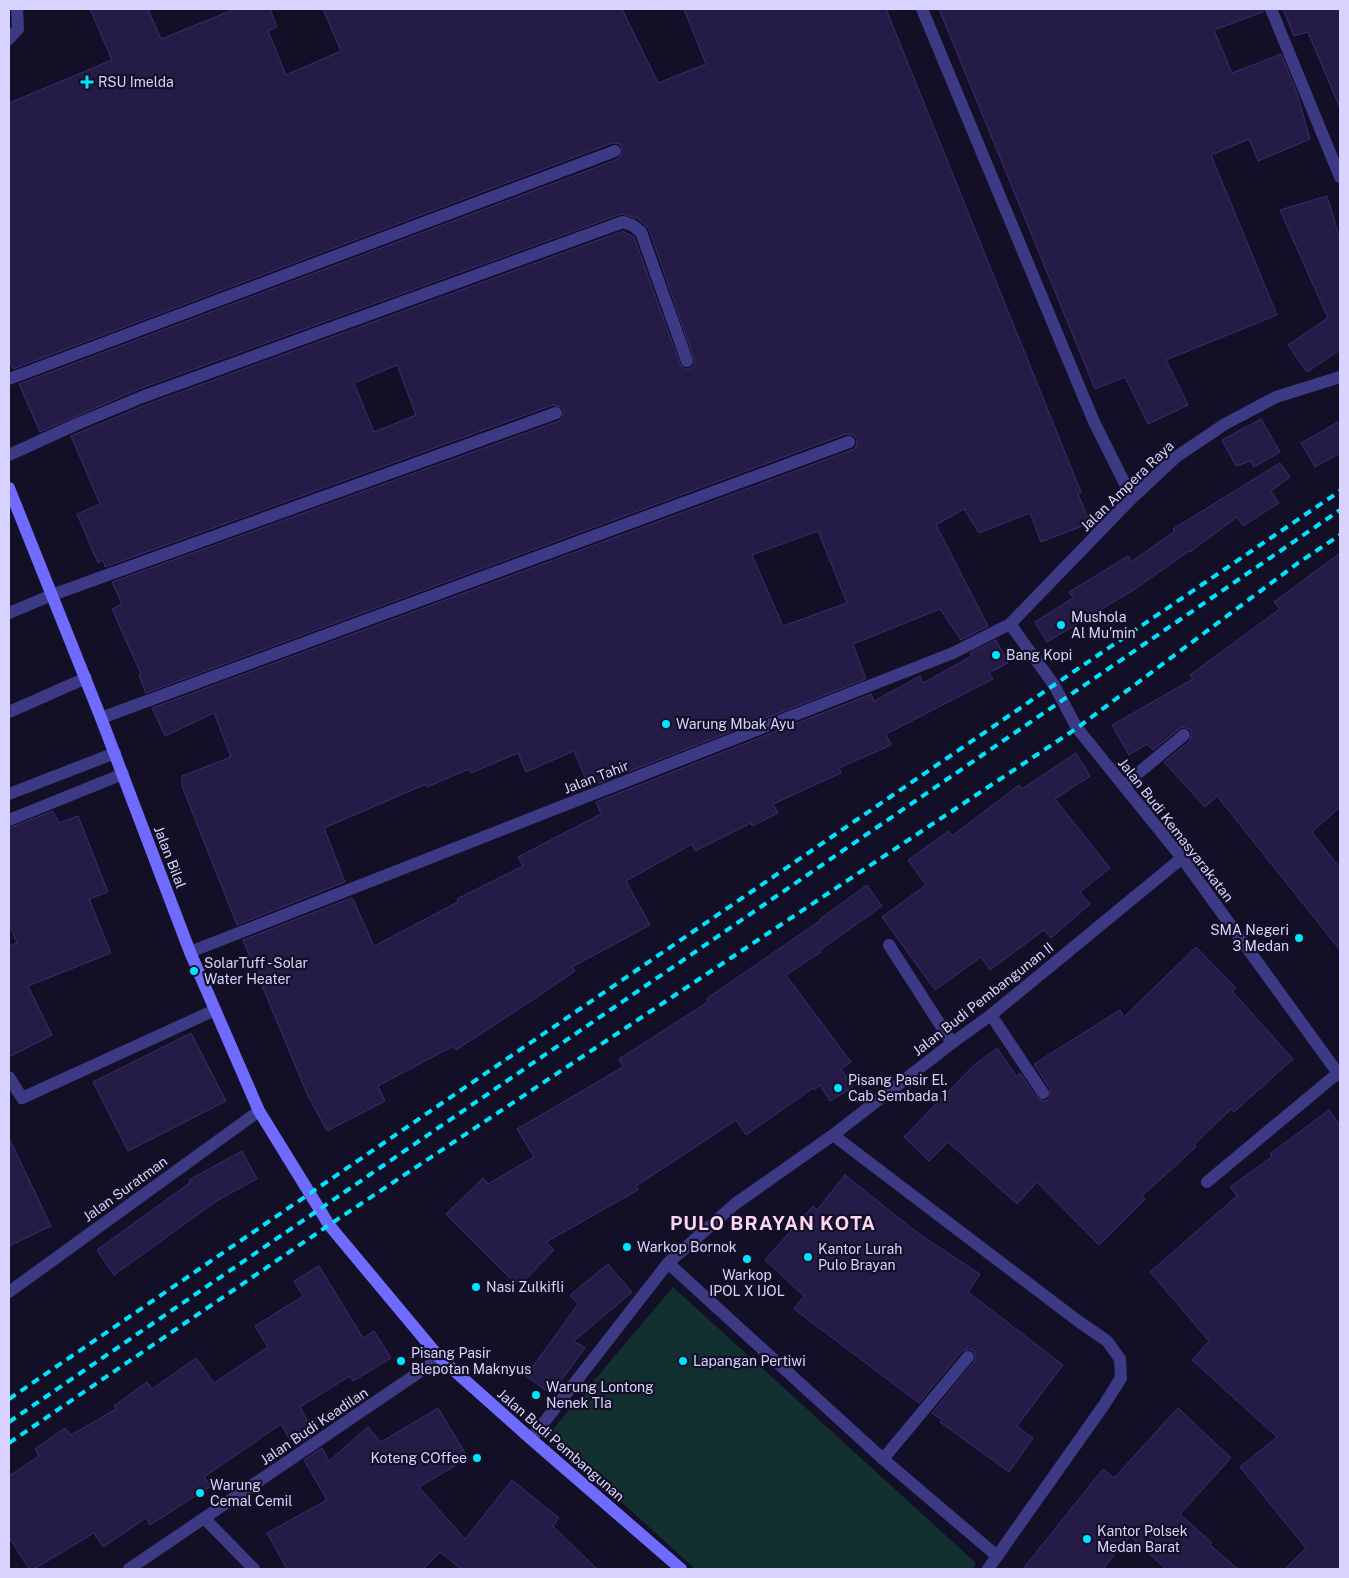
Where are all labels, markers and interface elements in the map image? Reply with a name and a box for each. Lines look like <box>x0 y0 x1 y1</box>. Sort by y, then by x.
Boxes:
place label: RSU Imelda <box>98 74 174 90</box>
marker: RSU Imelda <box>80 75 94 89</box>
street label: Jalan Ampera Raya <box>1077 437 1177 535</box>
place label: Mushola Al Mu'min <box>1071 609 1136 641</box>
marker: Mushola Al Mu'min <box>1055 619 1067 631</box>
place label: Bang Kopi <box>1006 647 1072 663</box>
marker: Bang Kopi <box>990 649 1002 661</box>
place label: Warung Mbak Ayu <box>676 716 795 732</box>
marker: Warung Mbak Ayu <box>660 718 672 730</box>
street label: Jalan Budi Kemasyarakatan <box>1115 755 1237 905</box>
street label: Jalan Tahir <box>561 757 631 797</box>
street label: Jalan Bilal <box>151 823 189 891</box>
place label: SMA Negeri 3 Medan <box>1210 922 1289 954</box>
marker: SMA Negeri 3 Medan <box>1293 932 1305 944</box>
street label: Jalan Budi Pembangunan II <box>909 939 1057 1059</box>
place label: SolarTuff - Solar Water Heater <box>204 955 308 987</box>
marker: SolarTuff - Solar Water Heater <box>188 965 200 977</box>
place label: Pisang Pasir El. Cab Sembada 1 <box>848 1072 948 1104</box>
marker: Pisang Pasir El. Cab Sembada 1 <box>832 1082 844 1094</box>
street label: Jalan Suratman <box>80 1153 170 1225</box>
district label: PULO BRAYAN KOTA <box>670 1212 876 1234</box>
place label: Warkop Bornok <box>637 1239 737 1255</box>
marker: Warkop Bornok <box>621 1241 633 1253</box>
place label: Kantor Lurah Pulo Brayan <box>818 1241 902 1273</box>
marker: Kantor Lurah Pulo Brayan <box>802 1251 814 1263</box>
marker: Warkop IPOL X IJOL <box>741 1253 753 1265</box>
place label: Warkop IPOL X IJOL <box>709 1267 785 1299</box>
place label: Nasi Zulkifli <box>486 1279 564 1295</box>
marker: Nasi Zulkifli <box>470 1281 482 1293</box>
place label: Pisang Pasir Blepotan Maknyus <box>411 1345 531 1377</box>
place label: Lapangan Pertiwi <box>693 1353 806 1369</box>
marker: Pisang Pasir Blepotan Maknyus <box>395 1355 407 1367</box>
marker: Lapangan Pertiwi <box>677 1355 689 1367</box>
place label: Warung Lontong Nenek TIa <box>546 1379 654 1411</box>
street label: Jalan Budi Keadilan <box>257 1384 371 1468</box>
street label: Jalan Budi Pembangunan <box>494 1386 628 1504</box>
marker: Warung Lontong Nenek TIa <box>530 1389 542 1401</box>
place label: Koteng COffee <box>370 1450 467 1466</box>
marker: Koteng COffee <box>471 1452 483 1464</box>
place label: Warung Cemal Cemil <box>210 1477 292 1509</box>
marker: Warung Cemal Cemil <box>194 1487 206 1499</box>
place label: Kantor Polsek Medan Barat <box>1097 1523 1188 1555</box>
marker: Kantor Polsek Medan Barat <box>1081 1533 1093 1545</box>

